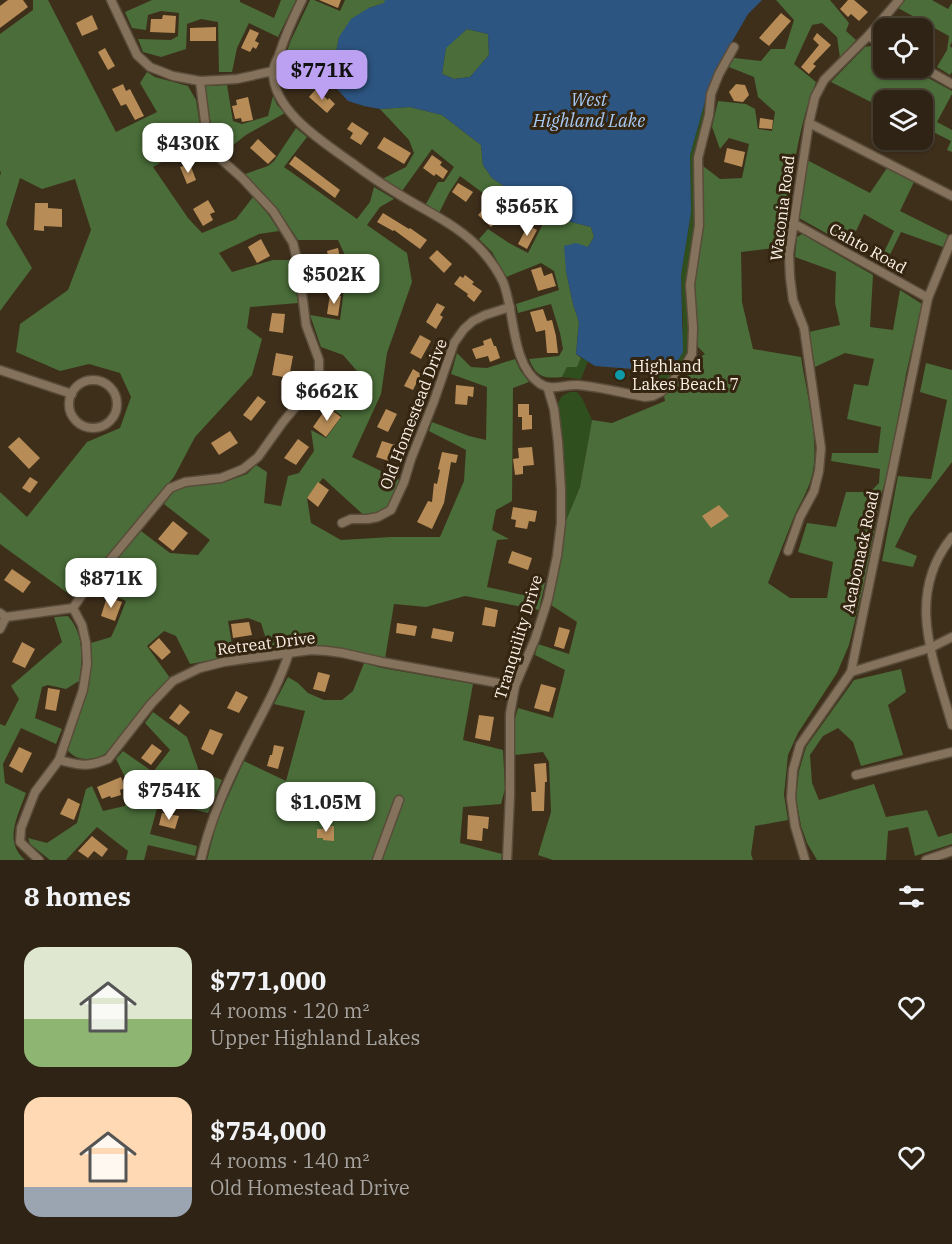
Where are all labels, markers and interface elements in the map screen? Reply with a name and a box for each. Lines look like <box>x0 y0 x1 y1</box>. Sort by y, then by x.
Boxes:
map controls <box>873 18 933 150</box>
button: locate <box>873 18 933 78</box>
pin: $771K <box>280 50 364 101</box>
text: $771K <box>290 56 354 83</box>
water label: West Highland Lake <box>532 88 645 132</box>
button: layers <box>873 90 933 150</box>
pin: $430K <box>146 123 230 174</box>
text: $430K <box>156 129 220 156</box>
street label: Waconia Road <box>766 154 798 262</box>
pin: $565K <box>485 186 569 237</box>
text: $565K <box>495 192 559 219</box>
street label: Cahto Road <box>826 219 910 278</box>
pin: $502K <box>292 254 376 305</box>
text: $502K <box>302 260 366 287</box>
street label: Old Homestead Drive <box>375 336 451 492</box>
place label: Highland Lakes Beach 7 <box>632 356 739 394</box>
marker: Highland Lakes Beach 7 <box>613 368 627 382</box>
pin: $662K <box>285 371 369 422</box>
text: $662K <box>295 377 359 404</box>
street label: Acabonack Road <box>837 489 883 615</box>
pin: $871K <box>69 558 153 609</box>
text: $871K <box>79 564 143 591</box>
street label: Tranquility Drive <box>490 572 546 702</box>
street label: Retreat Drive <box>216 627 316 659</box>
pin: $754K <box>127 770 211 821</box>
text: $754K <box>137 776 201 803</box>
pin: $1.05M <box>277 782 375 833</box>
text: $1.05M <box>290 788 362 815</box>
text: 8 homes <box>24 879 131 913</box>
icon: filters <box>895 880 928 913</box>
text: $771,000 <box>210 963 326 997</box>
icon: home <box>72 971 144 1043</box>
icon: heart <box>895 991 928 1024</box>
text: 4 rooms · 120 m² <box>210 997 369 1024</box>
text: Upper Highland Lakes <box>210 1024 420 1051</box>
text: $754,000 <box>210 1113 326 1147</box>
icon: home <box>72 1121 144 1193</box>
icon: heart <box>895 1141 928 1174</box>
text: 4 rooms · 140 m² <box>210 1147 369 1174</box>
text: Old Homestead Drive <box>210 1174 410 1201</box>

